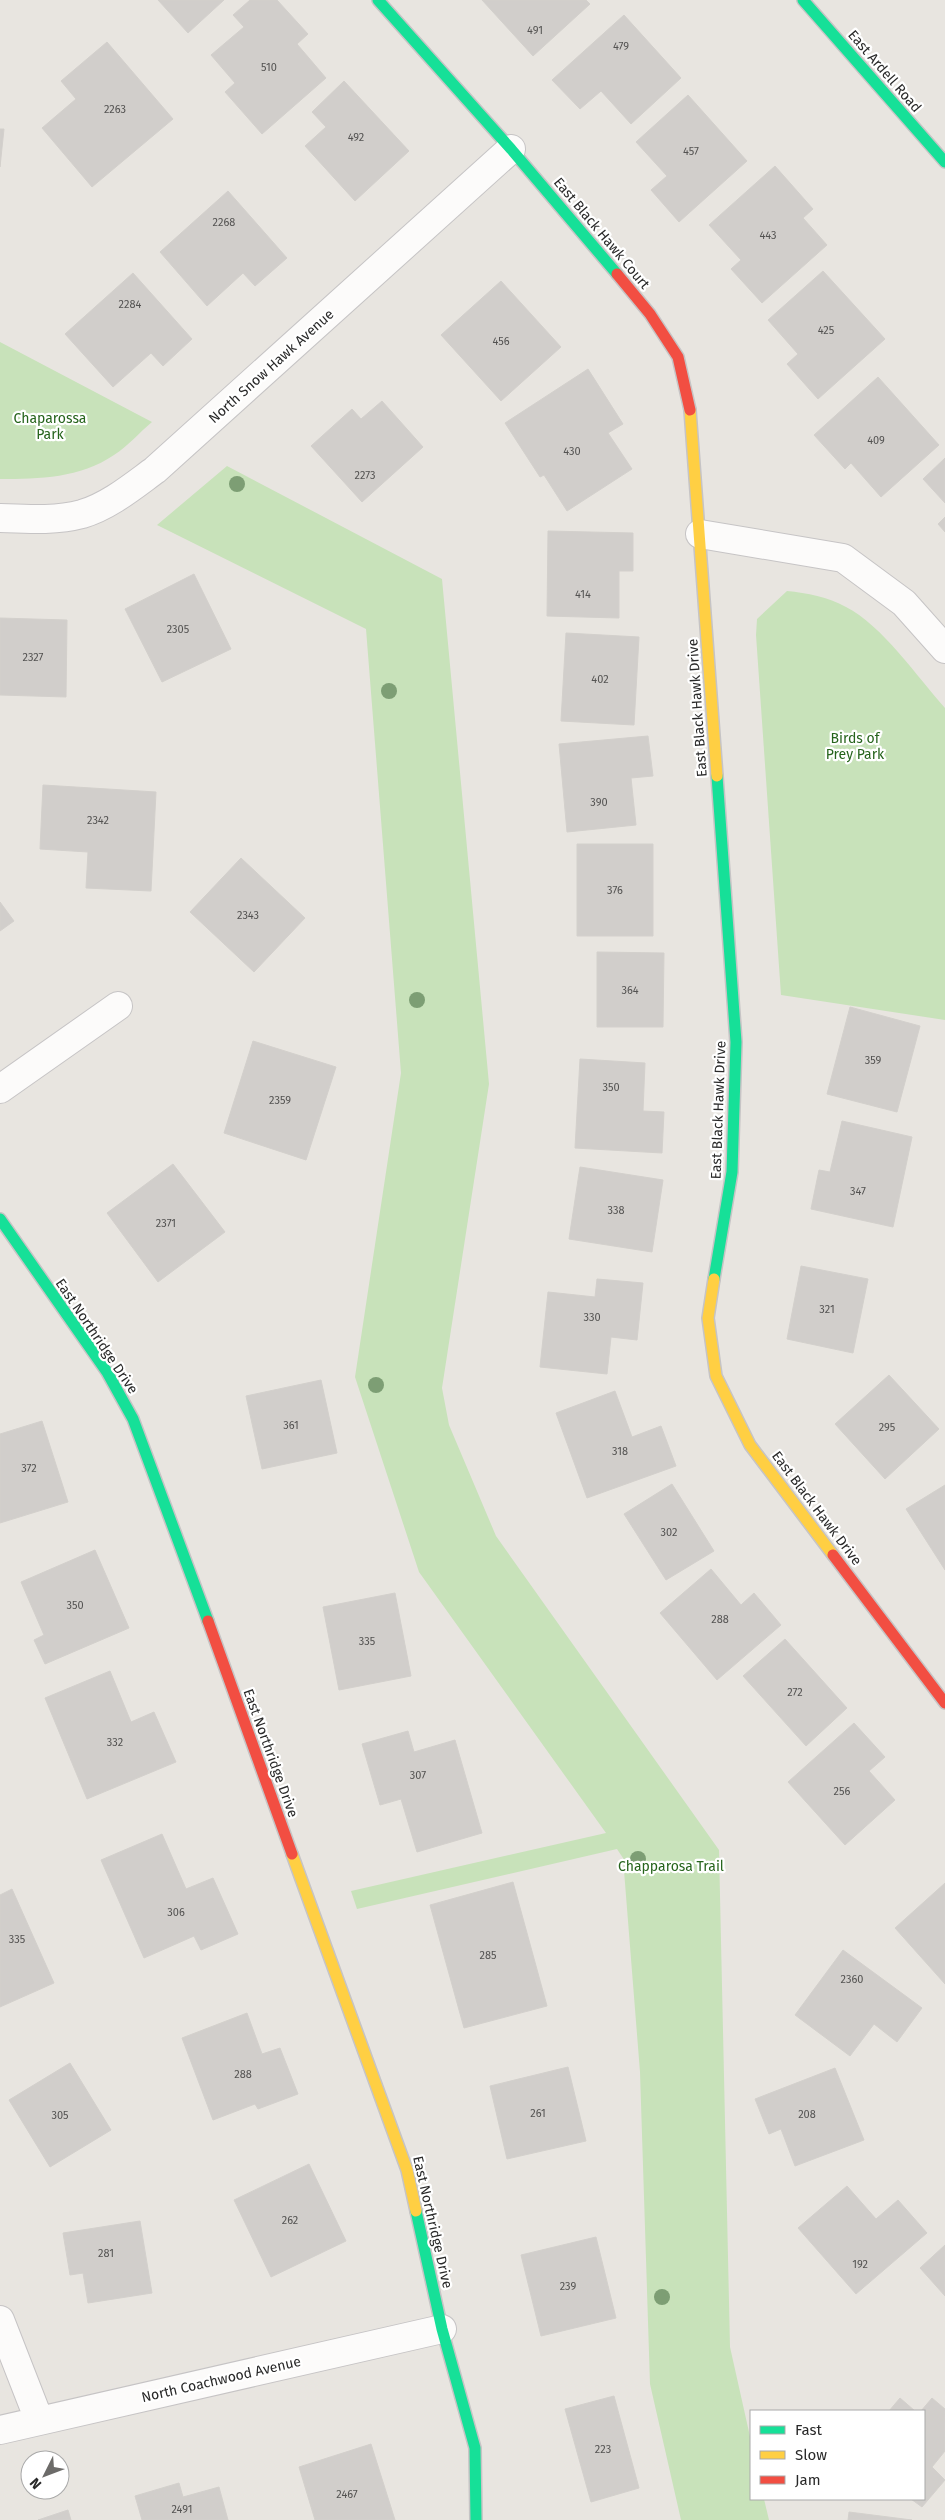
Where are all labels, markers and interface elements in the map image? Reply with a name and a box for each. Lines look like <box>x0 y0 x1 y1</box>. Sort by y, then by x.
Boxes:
house number: 491 <box>527 24 543 37</box>
street label: East Ardell Road <box>844 27 925 116</box>
house number: 479 <box>613 40 629 53</box>
house number: 510 <box>261 61 277 74</box>
house number: 2263 <box>104 103 126 116</box>
house number: 492 <box>348 131 364 144</box>
house number: 457 <box>683 145 699 158</box>
street label: East Black Hawk Court <box>550 174 654 293</box>
house number: 2268 <box>213 216 235 229</box>
house number: 443 <box>759 229 777 242</box>
house number: 2284 <box>119 298 142 311</box>
street label: North Snow Hawk Avenue <box>205 306 337 427</box>
house number: 425 <box>818 324 835 337</box>
house number: 456 <box>492 335 510 348</box>
park label: Chaparossa Park <box>14 410 86 443</box>
house number: 409 <box>867 434 885 447</box>
house number: 430 <box>563 445 581 458</box>
house number: 2273 <box>354 469 376 482</box>
house number: 414 <box>575 588 591 601</box>
house number: 2305 <box>167 623 190 636</box>
street label: East Black Hawk Drive <box>684 638 711 778</box>
house number: 2327 <box>23 651 44 664</box>
house number: 402 <box>591 673 609 686</box>
park label: Birds of Prey Park <box>826 730 885 763</box>
house number: 390 <box>590 796 608 809</box>
house number: 2342 <box>87 814 109 827</box>
house number: 376 <box>607 884 623 897</box>
house number: 2343 <box>237 909 259 922</box>
house number: 364 <box>621 984 639 997</box>
street label: East Black Hawk Drive <box>708 1040 729 1180</box>
house number: 359 <box>865 1054 882 1067</box>
house number: 350 <box>602 1081 620 1094</box>
house number: 2359 <box>269 1094 291 1107</box>
house number: 347 <box>850 1185 866 1198</box>
house number: 338 <box>607 1204 625 1217</box>
house number: 2371 <box>156 1217 176 1230</box>
street label: East Northridge Drive <box>52 1275 142 1397</box>
house number: 321 <box>819 1303 835 1316</box>
house number: 330 <box>583 1311 601 1324</box>
house number: 361 <box>283 1419 299 1432</box>
house number: 295 <box>879 1421 896 1434</box>
house number: 318 <box>612 1445 628 1458</box>
street label: East Black Hawk Drive <box>768 1448 865 1569</box>
house number: 372 <box>21 1462 37 1475</box>
house number: 302 <box>661 1526 677 1539</box>
house number: 350 <box>66 1599 84 1612</box>
house number: 288 <box>711 1613 729 1626</box>
house number: 335 <box>359 1635 376 1648</box>
house number: 272 <box>787 1686 803 1699</box>
street label: East Northridge Drive <box>239 1687 302 1820</box>
house number: 332 <box>107 1736 123 1749</box>
house number: 307 <box>410 1769 426 1782</box>
house number: 256 <box>834 1785 851 1798</box>
park label: Chapparosa Trail <box>618 1858 724 1875</box>
house number: 306 <box>167 1906 185 1919</box>
house number: 335 <box>9 1933 26 1946</box>
house number: 285 <box>479 1949 497 1962</box>
house number: 2360 <box>841 1973 863 1986</box>
house number: 288 <box>234 2068 252 2081</box>
house number: 261 <box>530 2107 546 2120</box>
house number: 208 <box>798 2108 816 2121</box>
house number: 305 <box>51 2109 69 2122</box>
street label: East Northridge Drive <box>409 2154 456 2290</box>
house number: 262 <box>282 2214 298 2227</box>
house number: 281 <box>98 2247 114 2260</box>
house number: 192 <box>852 2258 868 2271</box>
house number: 239 <box>560 2280 576 2293</box>
street label: North Coachwood Avenue <box>140 2353 303 2406</box>
legend <box>750 2410 925 2500</box>
text: Fast <box>795 2421 822 2439</box>
house number: 223 <box>595 2443 611 2456</box>
text: Slow <box>795 2446 827 2464</box>
north arrow <box>20 2450 70 2500</box>
text: Jam <box>795 2471 821 2489</box>
text: N <box>26 2474 45 2493</box>
house number: 2467 <box>336 2488 358 2501</box>
house number: 2491 <box>171 2503 193 2516</box>

